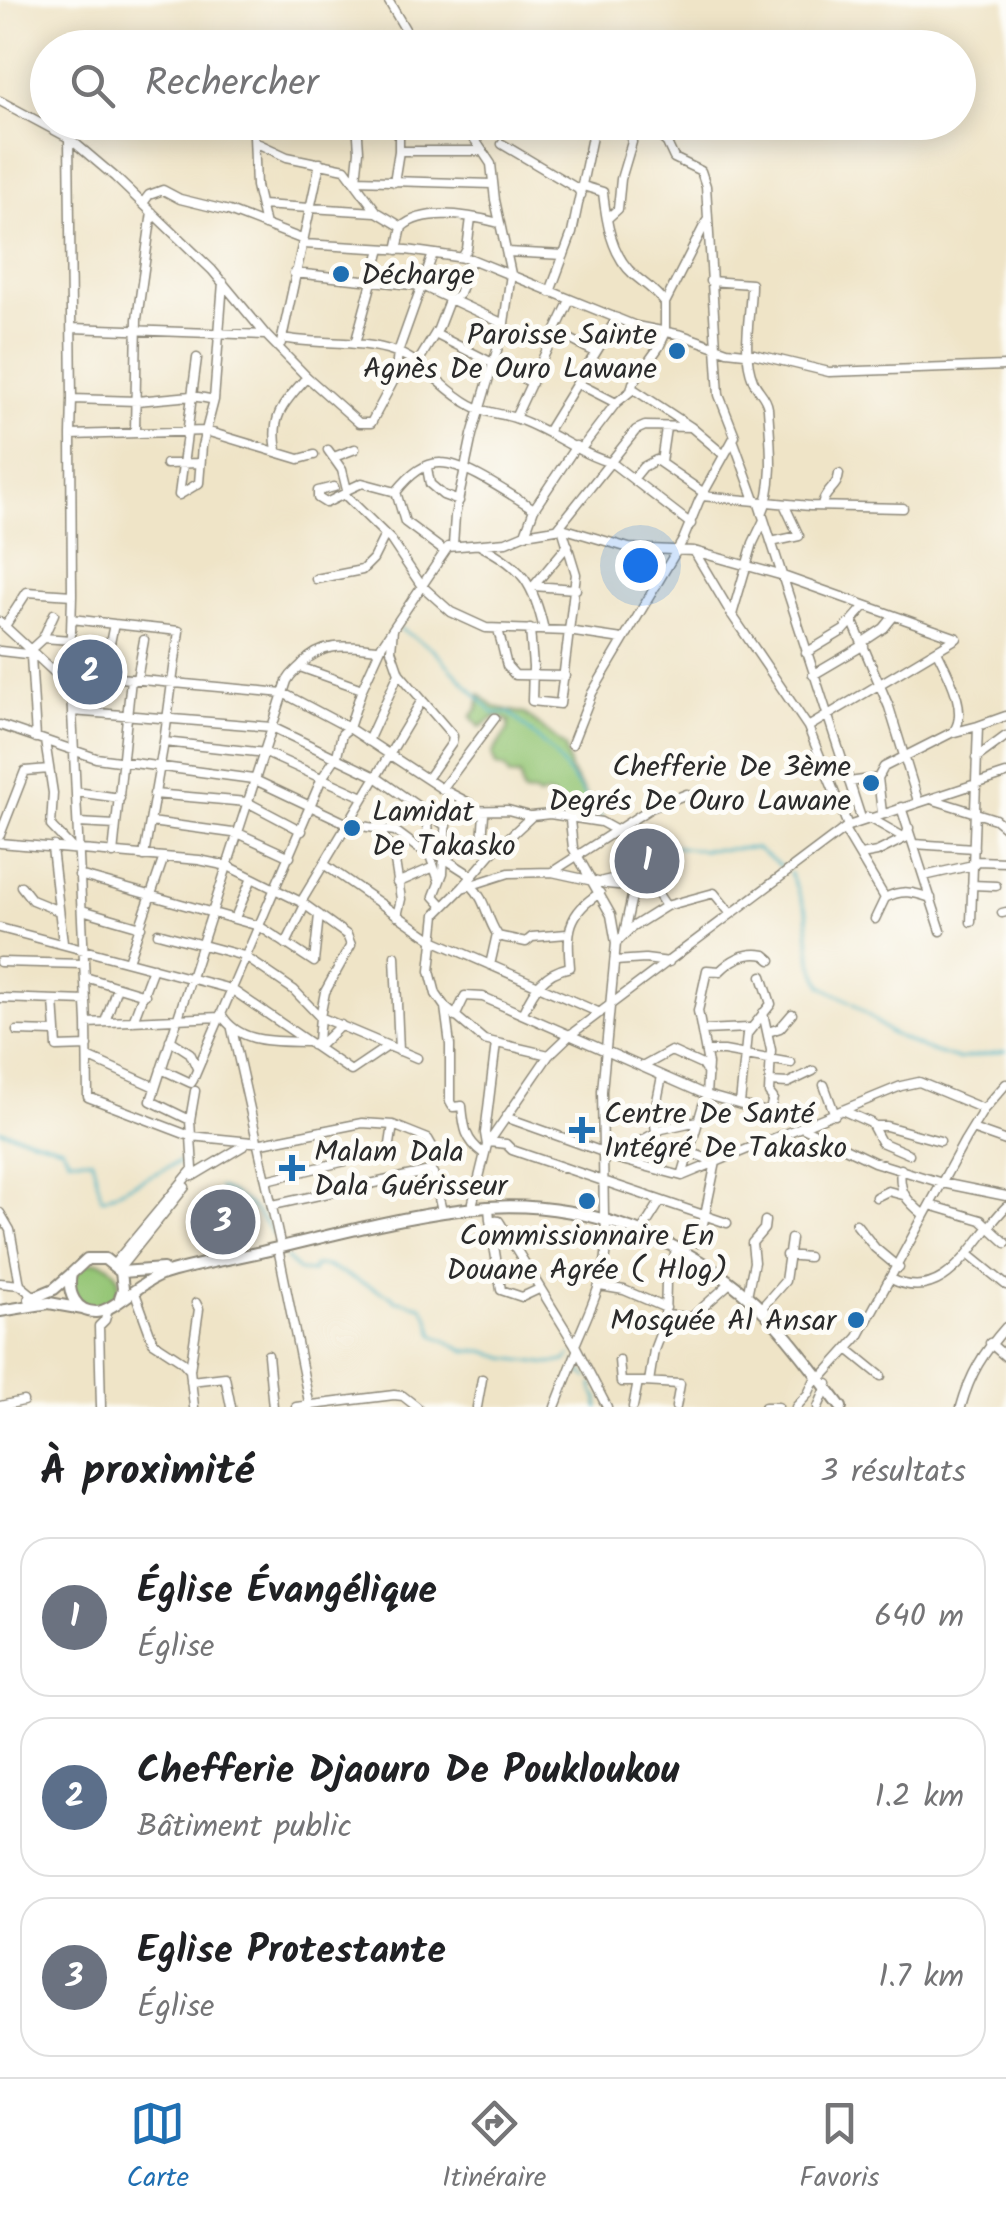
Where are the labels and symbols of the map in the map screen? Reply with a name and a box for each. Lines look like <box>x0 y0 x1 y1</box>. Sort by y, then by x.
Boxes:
place label: Décharge <box>361 252 475 300</box>
marker: Décharge <box>330 263 352 285</box>
place label: Paroisse Sainte Agnès De Ouro Lawane <box>363 312 657 394</box>
marker: Paroisse Sainte Agnès De Ouro Lawane <box>666 340 688 362</box>
your location <box>615 540 666 591</box>
pin: 2 <box>58 634 122 710</box>
place label: Chefferie De 3ème Degrés De Ouro Lawane <box>549 744 851 826</box>
marker: Chefferie De 3ème Degrés De Ouro Lawane <box>860 772 882 794</box>
place label: Lamidat De Takasko <box>372 789 516 871</box>
marker: Lamidat De Takasko <box>341 817 363 839</box>
pin: 1 <box>614 824 680 898</box>
place label: Centre De Santé Intégré De Takasko <box>604 1091 847 1173</box>
marker: Centre De Santé Intégré De Takasko <box>569 1117 595 1143</box>
place label: Malam Dala Dala Guérisseur <box>314 1129 509 1211</box>
marker: Malam Dala Dala Guérisseur <box>279 1155 305 1181</box>
pin: 3 <box>190 1184 256 1260</box>
marker: Commissionnaire En Douane Agrée ( Hlog) <box>576 1190 598 1212</box>
place label: Commissionnaire En Douane Agrée ( Hlog) <box>446 1213 728 1295</box>
place label: Mosquée Al Ansar <box>610 1298 838 1346</box>
marker: Mosquée Al Ansar <box>845 1309 867 1331</box>

